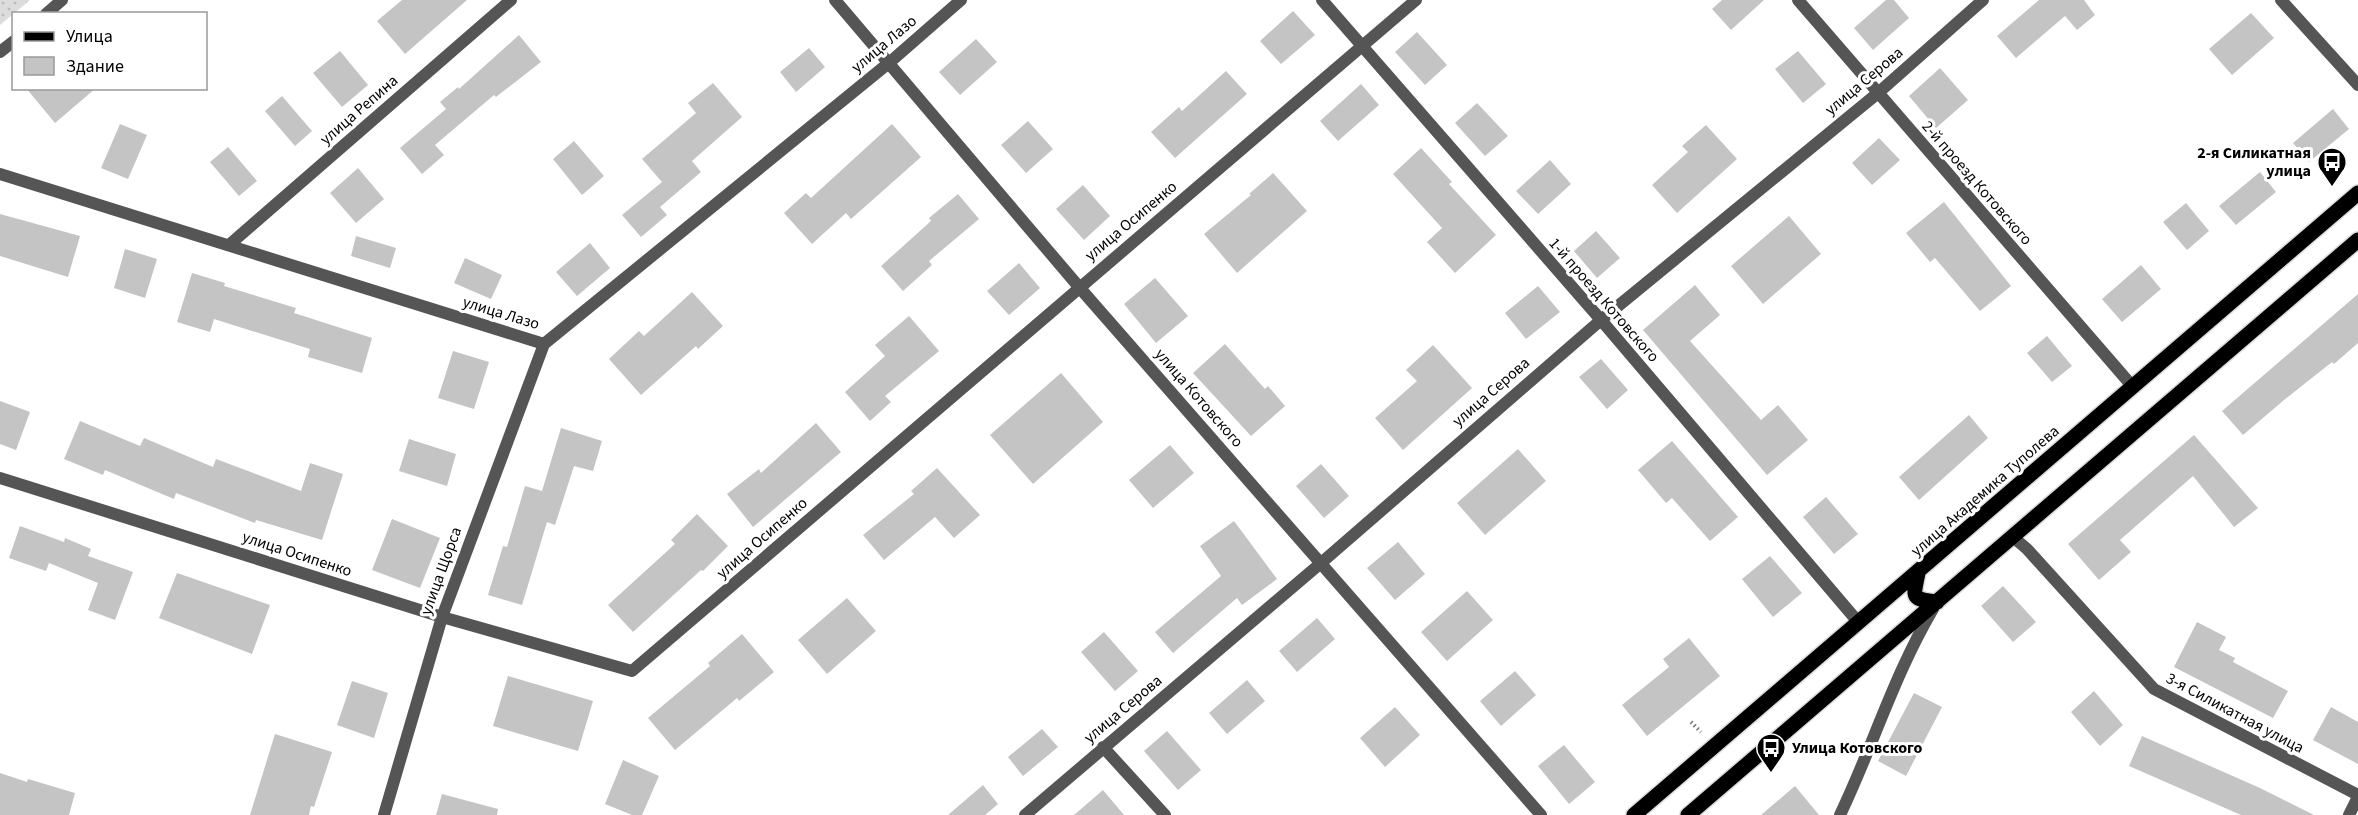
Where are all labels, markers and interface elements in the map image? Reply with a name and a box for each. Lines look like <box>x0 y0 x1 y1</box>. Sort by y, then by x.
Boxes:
street label: улица Лазо <box>847 10 921 78</box>
legend <box>12 12 207 90</box>
text: Улица <box>66 24 113 49</box>
street label: улица Серова <box>1820 42 1908 120</box>
text: Здание <box>66 54 124 79</box>
street label: улица Репина <box>315 70 403 150</box>
street label: 2-й проезд Котовского <box>1917 116 2037 250</box>
place label: 2-я Силикатная улица <box>2197 142 2311 182</box>
bus stop icon: 2-я Силикатная улица <box>2316 146 2348 188</box>
street label: улица Осипенко <box>1080 176 1182 266</box>
street label: 1-й проезд Котовского <box>1544 233 1664 367</box>
street label: улица Лазо <box>460 291 542 335</box>
street label: улица Котовского <box>1150 344 1248 452</box>
street label: улица Серова <box>1448 352 1534 432</box>
street label: улица Академика Туполева <box>1906 420 2064 562</box>
street label: улица Осипенко <box>712 492 812 584</box>
street label: улица Щорса <box>415 524 467 618</box>
street label: улица Осипенко <box>239 526 355 582</box>
street label: 3-я Силикатная улица <box>2162 667 2308 759</box>
street label: улица Серова <box>1079 670 1167 748</box>
bus stop icon: Улица Котовского <box>1755 732 1787 774</box>
place label: Улица Котовского <box>1792 737 1922 759</box>

